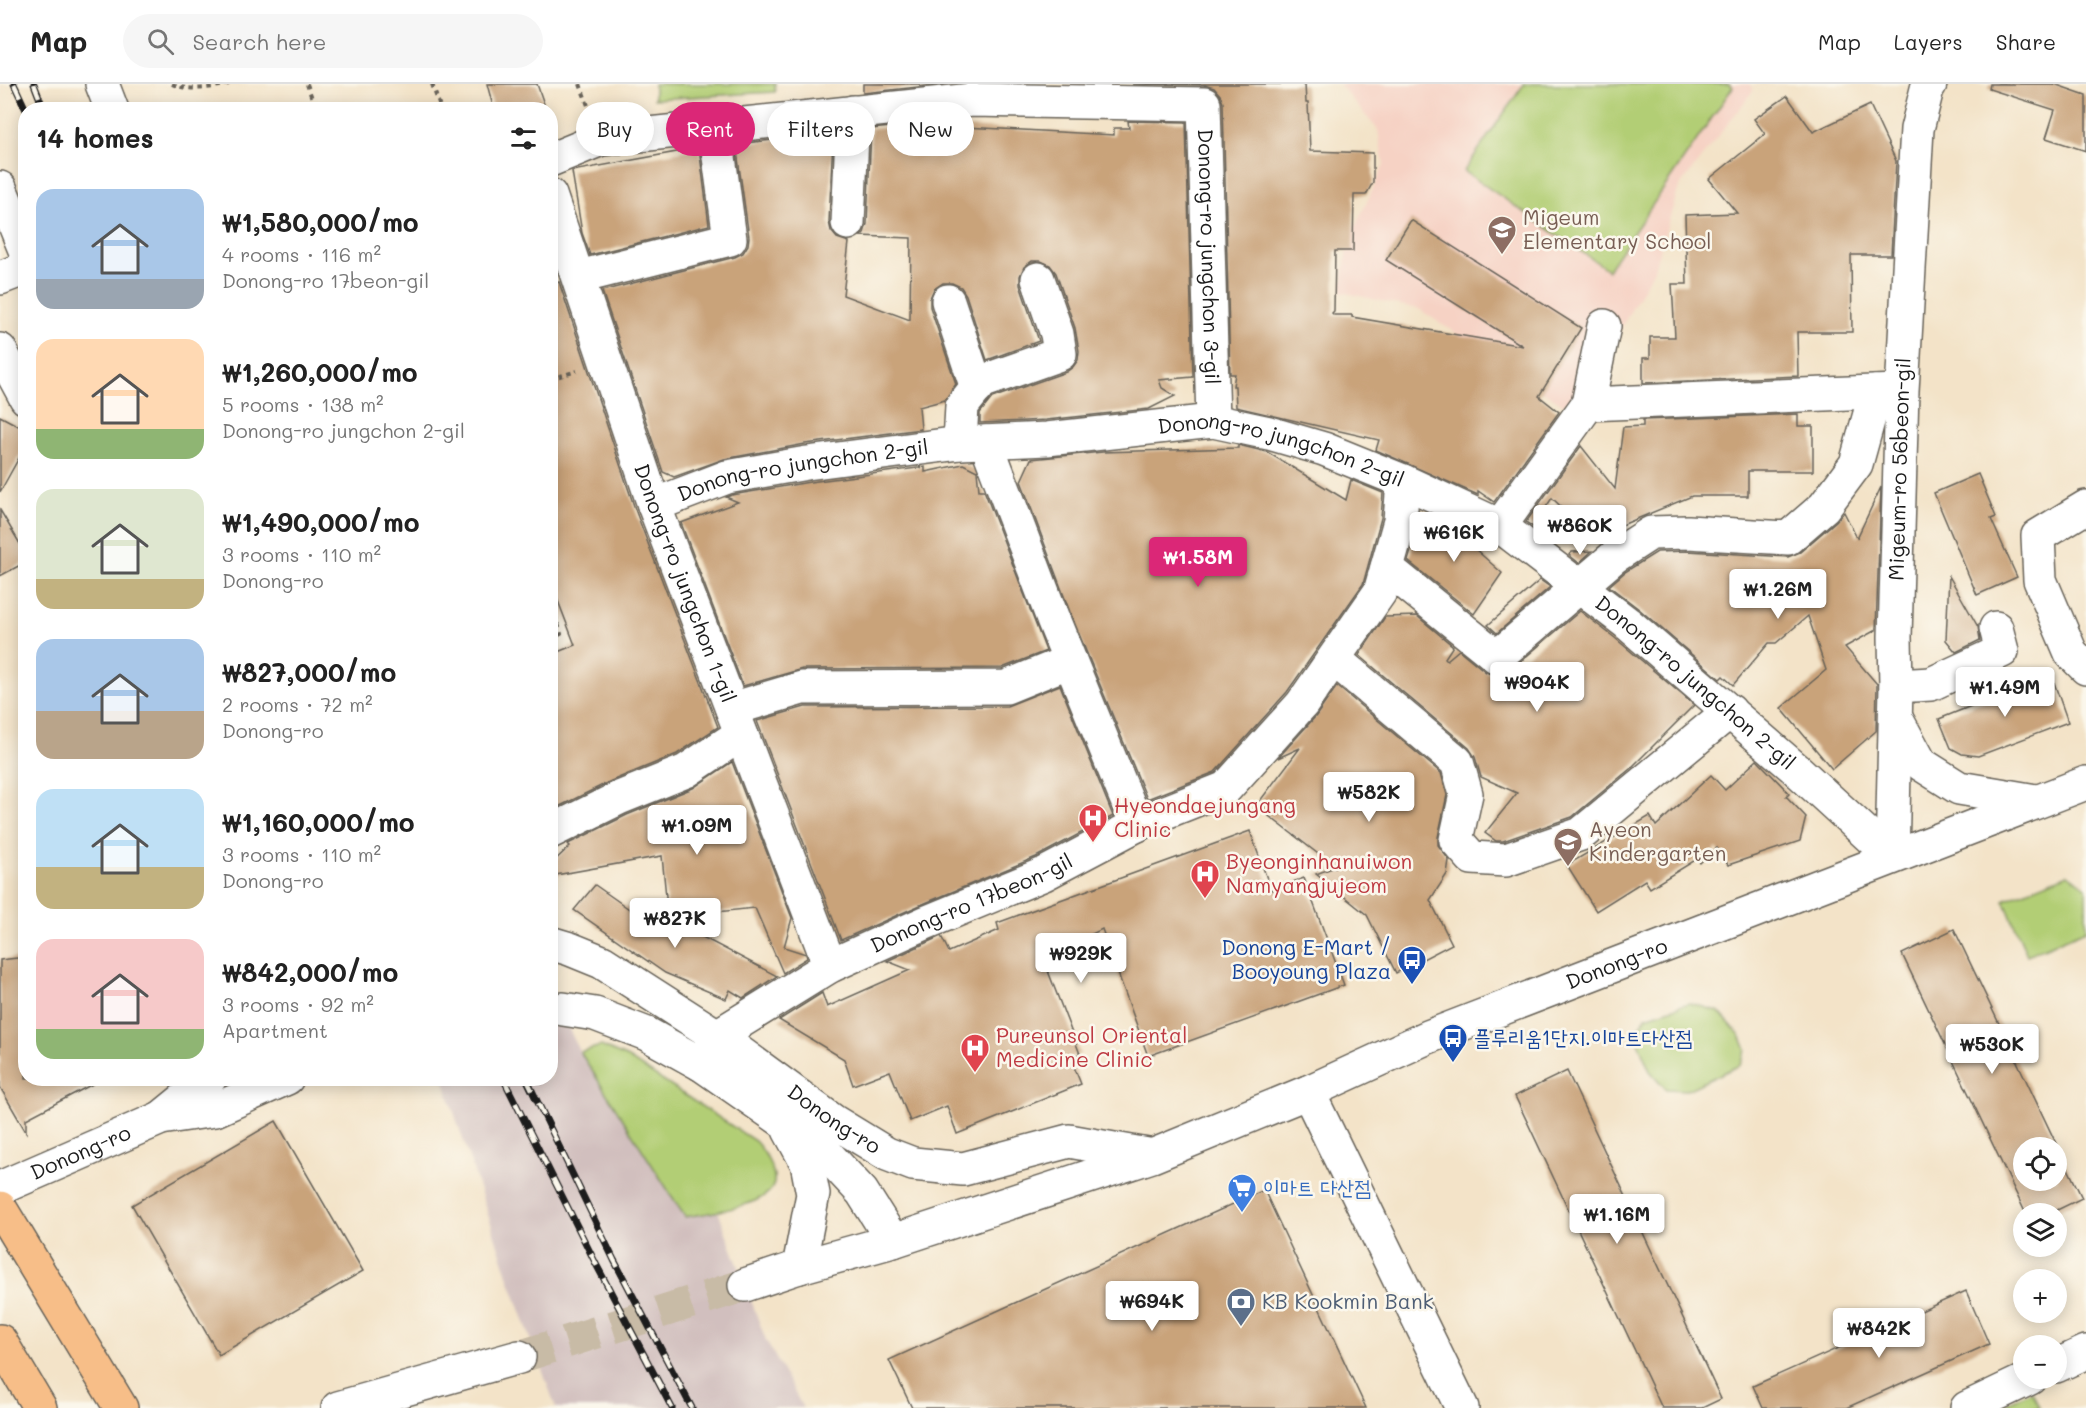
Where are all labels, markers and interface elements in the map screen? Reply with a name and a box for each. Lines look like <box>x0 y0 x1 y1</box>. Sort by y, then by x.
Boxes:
search box <box>123 14 543 68</box>
text: Map <box>30 23 87 59</box>
icon: search <box>144 25 177 58</box>
text: Search here <box>192 27 326 56</box>
text: Map <box>1818 28 1861 55</box>
text: Layers <box>1894 28 1963 55</box>
text: Share <box>1996 28 2056 55</box>
chip: Buy <box>576 102 654 156</box>
chip: Rent <box>666 102 755 156</box>
chip: Filters <box>767 102 875 156</box>
chip: New <box>887 102 974 156</box>
text: 14 homes <box>36 121 154 155</box>
icon: filters <box>507 122 540 155</box>
street label: Donong-ro jungchon 3-gil <box>1193 128 1227 385</box>
place label: Migeum Elementary School <box>1523 203 1711 254</box>
text: ₩1,580,000/mo <box>222 205 419 239</box>
icon: home <box>84 213 156 285</box>
school or university icon: Migeum Elementary School <box>1486 214 1518 256</box>
text: 4 rooms · 116 m² <box>222 241 381 267</box>
text: Donong-ro 17beon-gil <box>222 267 429 293</box>
text: ₩1,260,000/mo <box>222 355 418 389</box>
street label: Migeum-ro 56beon-gil <box>1882 357 1916 581</box>
icon: home <box>84 363 156 435</box>
text: 5 rooms · 138 m² <box>222 391 384 417</box>
street label: Donong-ro jungchon 2-gil <box>1156 405 1409 492</box>
text: Donong-ro jungchon 2-gil <box>222 417 465 443</box>
street label: Donong-ro jungchon 2-gil <box>673 432 930 507</box>
street label: Donong-ro jungchon 1-gil <box>629 460 743 706</box>
text: ₩1,490,000/mo <box>222 505 419 539</box>
pin: ₩860K <box>1538 505 1622 556</box>
text: ₩860K <box>1547 511 1613 537</box>
pin: ₩616K <box>1412 512 1496 563</box>
icon: home <box>84 513 156 585</box>
text: ₩616K <box>1423 518 1485 544</box>
pin: ₩1.58M <box>1149 537 1247 588</box>
text: 3 rooms · 110 m² <box>222 541 381 567</box>
text: ₩1.58M <box>1163 543 1233 569</box>
text: Donong-ro <box>222 567 324 593</box>
pin: ₩1.26M <box>1729 569 1827 620</box>
text: ₩1.26M <box>1743 575 1813 601</box>
street label: Donong-ro jungchon 2-gil <box>1590 589 1802 775</box>
text: ₩827,000/mo <box>222 655 396 689</box>
pin: ₩904K <box>1495 662 1579 713</box>
icon: home <box>84 663 156 735</box>
pin: ₩1.49M <box>1956 667 2054 718</box>
text: ₩904K <box>1504 668 1570 694</box>
text: ₩1.49M <box>1970 673 2040 699</box>
text: 2 rooms · 72 m² <box>222 691 373 717</box>
text: Donong-ro <box>222 717 324 743</box>
pin: ₩582K <box>1327 772 1411 823</box>
text: ₩582K <box>1337 778 1401 804</box>
place label: Hyeondaejungang Clinic <box>1114 791 1296 842</box>
hospital icon: Hyeondaejungang Clinic <box>1077 802 1109 844</box>
text: ₩1,160,000/mo <box>222 805 415 839</box>
pin: ₩1.09M <box>648 805 746 856</box>
text: ₩1.09M <box>662 811 732 837</box>
icon: home <box>84 813 156 885</box>
place label: Ayeon Kindergarten <box>1589 815 1726 866</box>
school or university icon: Ayeon Kindergarten <box>1552 826 1584 868</box>
text: 3 rooms · 110 m² <box>222 841 381 867</box>
street label: Donong-ro 17beon-gil <box>866 846 1077 958</box>
place label: Byeonginhanuiwon Namyangjujeom <box>1226 847 1412 898</box>
hospital icon: Byeonginhanuiwon Namyangjujeom <box>1189 858 1221 900</box>
text: Donong-ro <box>222 867 324 893</box>
pin: ₩827K <box>633 898 717 949</box>
text: ₩827K <box>644 904 706 930</box>
street label: Donong-ro <box>1562 931 1671 995</box>
pin: ₩929K <box>1039 933 1123 984</box>
place label: Donong E-Mart / Booyoung Plaza <box>1221 933 1391 984</box>
text: ₩929K <box>1049 939 1113 965</box>
bus stop icon: Donong E-Mart / Booyoung Plaza <box>1396 944 1428 986</box>
text: ₩842,000/mo <box>222 955 398 989</box>
icon: home <box>84 963 156 1035</box>
text: 3 rooms · 92 m² <box>222 991 374 1017</box>
text: Apartment <box>222 1017 328 1043</box>
place label: Pureunsol Oriental Medicine Clinic <box>996 1021 1187 1072</box>
bus stop icon: 플루리움1단지.이마트다산점 <box>1437 1022 1469 1064</box>
place label: 플루리움1단지.이마트다산점 <box>1474 1023 1692 1050</box>
pin: ₩530K <box>1950 1024 2034 1075</box>
text: ₩530K <box>1960 1030 2024 1056</box>
hospital icon: Pureunsol Oriental Medicine Clinic <box>959 1032 991 1074</box>
street label: Donong-ro <box>783 1077 886 1159</box>
street label: Donong-ro <box>26 1118 134 1185</box>
map controls <box>2013 1137 2067 1389</box>
button: locate <box>2013 1137 2067 1191</box>
supermarket icon: 이마트 다산점 <box>1226 1172 1258 1214</box>
place label: 이마트 다산점 <box>1263 1173 1371 1200</box>
pin: ₩1.16M <box>1568 1194 1666 1245</box>
text: ₩1.16M <box>1583 1200 1651 1226</box>
button: layers <box>2013 1203 2067 1257</box>
button: + <box>2013 1269 2067 1323</box>
pin: ₩694K <box>1110 1281 1194 1332</box>
bank icon: KB Kookmin Bank <box>1225 1286 1257 1328</box>
text: ₩694K <box>1120 1287 1184 1313</box>
place label: KB Kookmin Bank <box>1262 1287 1434 1314</box>
pin: ₩842K <box>1837 1308 1921 1359</box>
text: ₩842K <box>1847 1314 1911 1340</box>
button: − <box>2013 1335 2067 1389</box>

